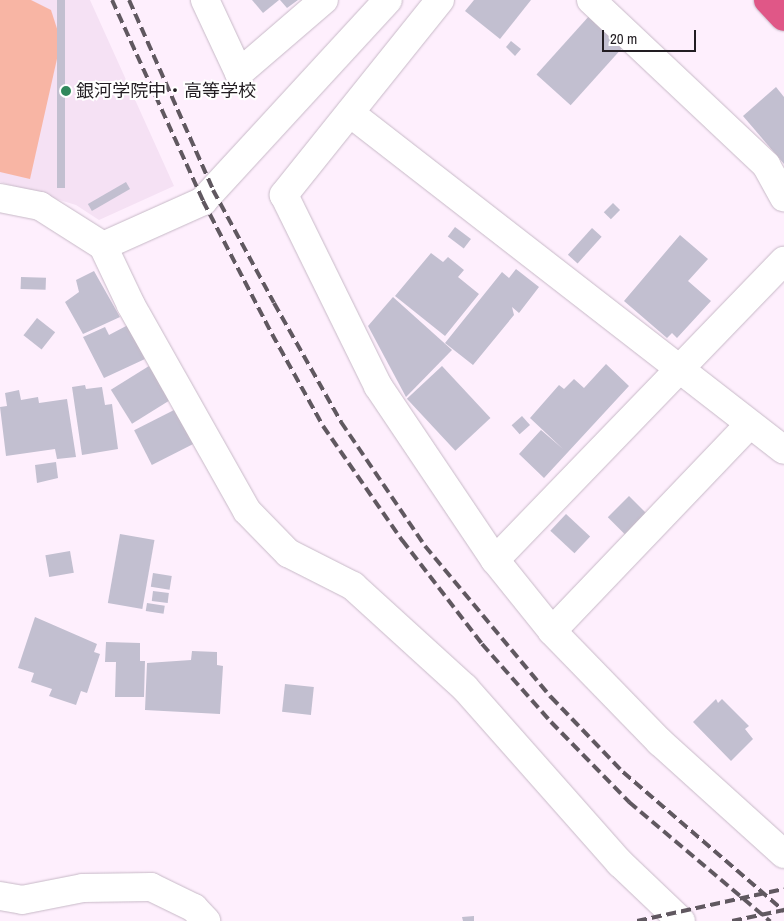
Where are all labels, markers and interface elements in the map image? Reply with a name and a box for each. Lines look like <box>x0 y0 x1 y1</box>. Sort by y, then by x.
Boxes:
scale bar <box>604 20 698 52</box>
text: 20 m <box>610 28 637 49</box>
place label: 銀河学院中・高等学校 <box>76 80 256 102</box>
marker: 銀河学院中・高等学校 <box>60 85 72 97</box>

